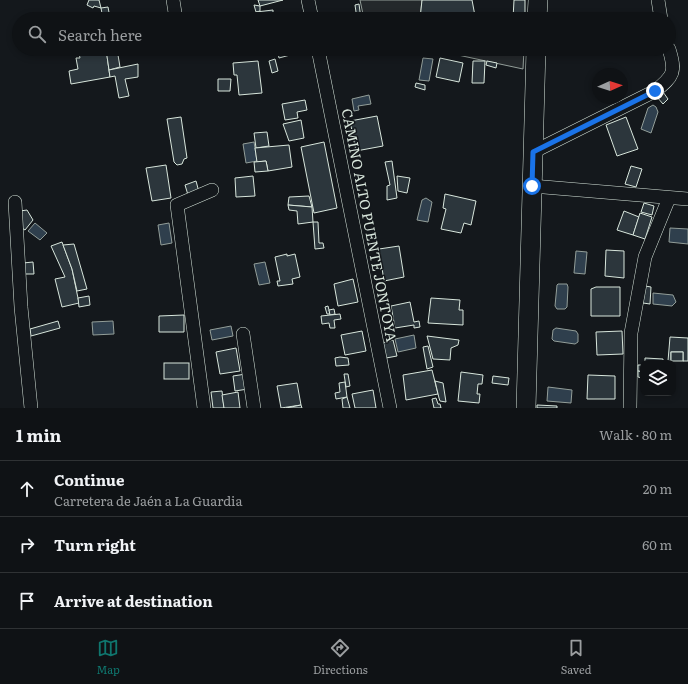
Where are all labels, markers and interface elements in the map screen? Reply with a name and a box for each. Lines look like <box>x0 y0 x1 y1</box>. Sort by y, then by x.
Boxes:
search box <box>12 12 676 56</box>
icon: search <box>26 23 48 45</box>
text: Search here <box>58 23 142 46</box>
north arrow <box>592 68 628 104</box>
route end <box>646 82 664 100</box>
street label: CAMINO ALTO PUENTE JONTOYA <box>338 107 403 344</box>
route start <box>523 177 541 195</box>
map controls <box>640 360 676 396</box>
button: layers <box>640 360 676 396</box>
text: 1 min <box>16 422 61 447</box>
text: Walk · 80 m <box>599 425 672 444</box>
text: Continue <box>54 468 124 491</box>
icon: ahead <box>16 478 38 500</box>
text: 20 m <box>643 479 672 498</box>
text: Carretera de Jaén a La Guardia <box>54 491 242 510</box>
text: Turn right <box>54 533 136 556</box>
icon: right <box>16 534 38 556</box>
text: 60 m <box>642 535 672 554</box>
text: Arrive at destination <box>54 589 213 612</box>
icon: arrive <box>16 590 38 612</box>
tab: Map <box>96 637 120 677</box>
tab: Directions <box>313 637 368 677</box>
tab: Saved <box>561 637 591 677</box>

